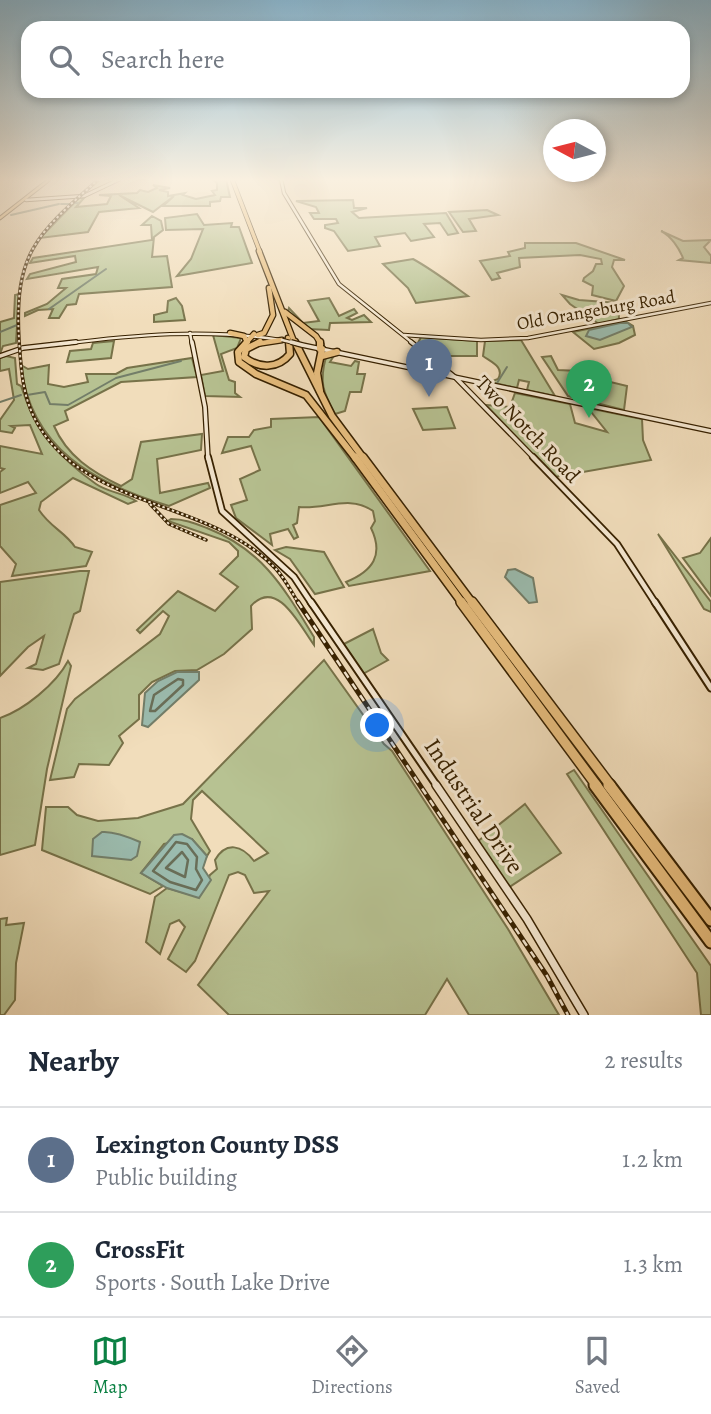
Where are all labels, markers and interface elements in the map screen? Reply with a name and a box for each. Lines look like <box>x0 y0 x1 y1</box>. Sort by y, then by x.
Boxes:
search box <box>21 21 690 98</box>
icon: search <box>45 41 83 79</box>
text: Search here <box>101 42 225 77</box>
north arrow <box>543 119 606 182</box>
street label: Old Orangeburg Road <box>515 284 677 336</box>
pin: 1 <box>406 339 452 397</box>
pin: 2 <box>566 360 612 418</box>
street label: Two Notch Road <box>469 369 587 489</box>
your location <box>360 708 394 742</box>
street label: Industrial Drive <box>417 732 531 880</box>
text: Nearby <box>28 1041 119 1081</box>
text: 2 results <box>605 1045 683 1076</box>
text: Lexington County DSS <box>95 1127 339 1162</box>
text: 1 <box>47 1144 55 1175</box>
text: 1.2 km <box>622 1144 683 1175</box>
text: Public building <box>95 1162 237 1193</box>
text: CrossFit <box>95 1232 185 1267</box>
text: 2 <box>45 1249 57 1280</box>
text: 1.3 km <box>623 1249 683 1280</box>
text: Sports · South Lake Drive <box>95 1267 330 1298</box>
tab: Map <box>91 1332 129 1400</box>
tab: Directions <box>311 1332 393 1400</box>
tab: Saved <box>575 1332 620 1400</box>

